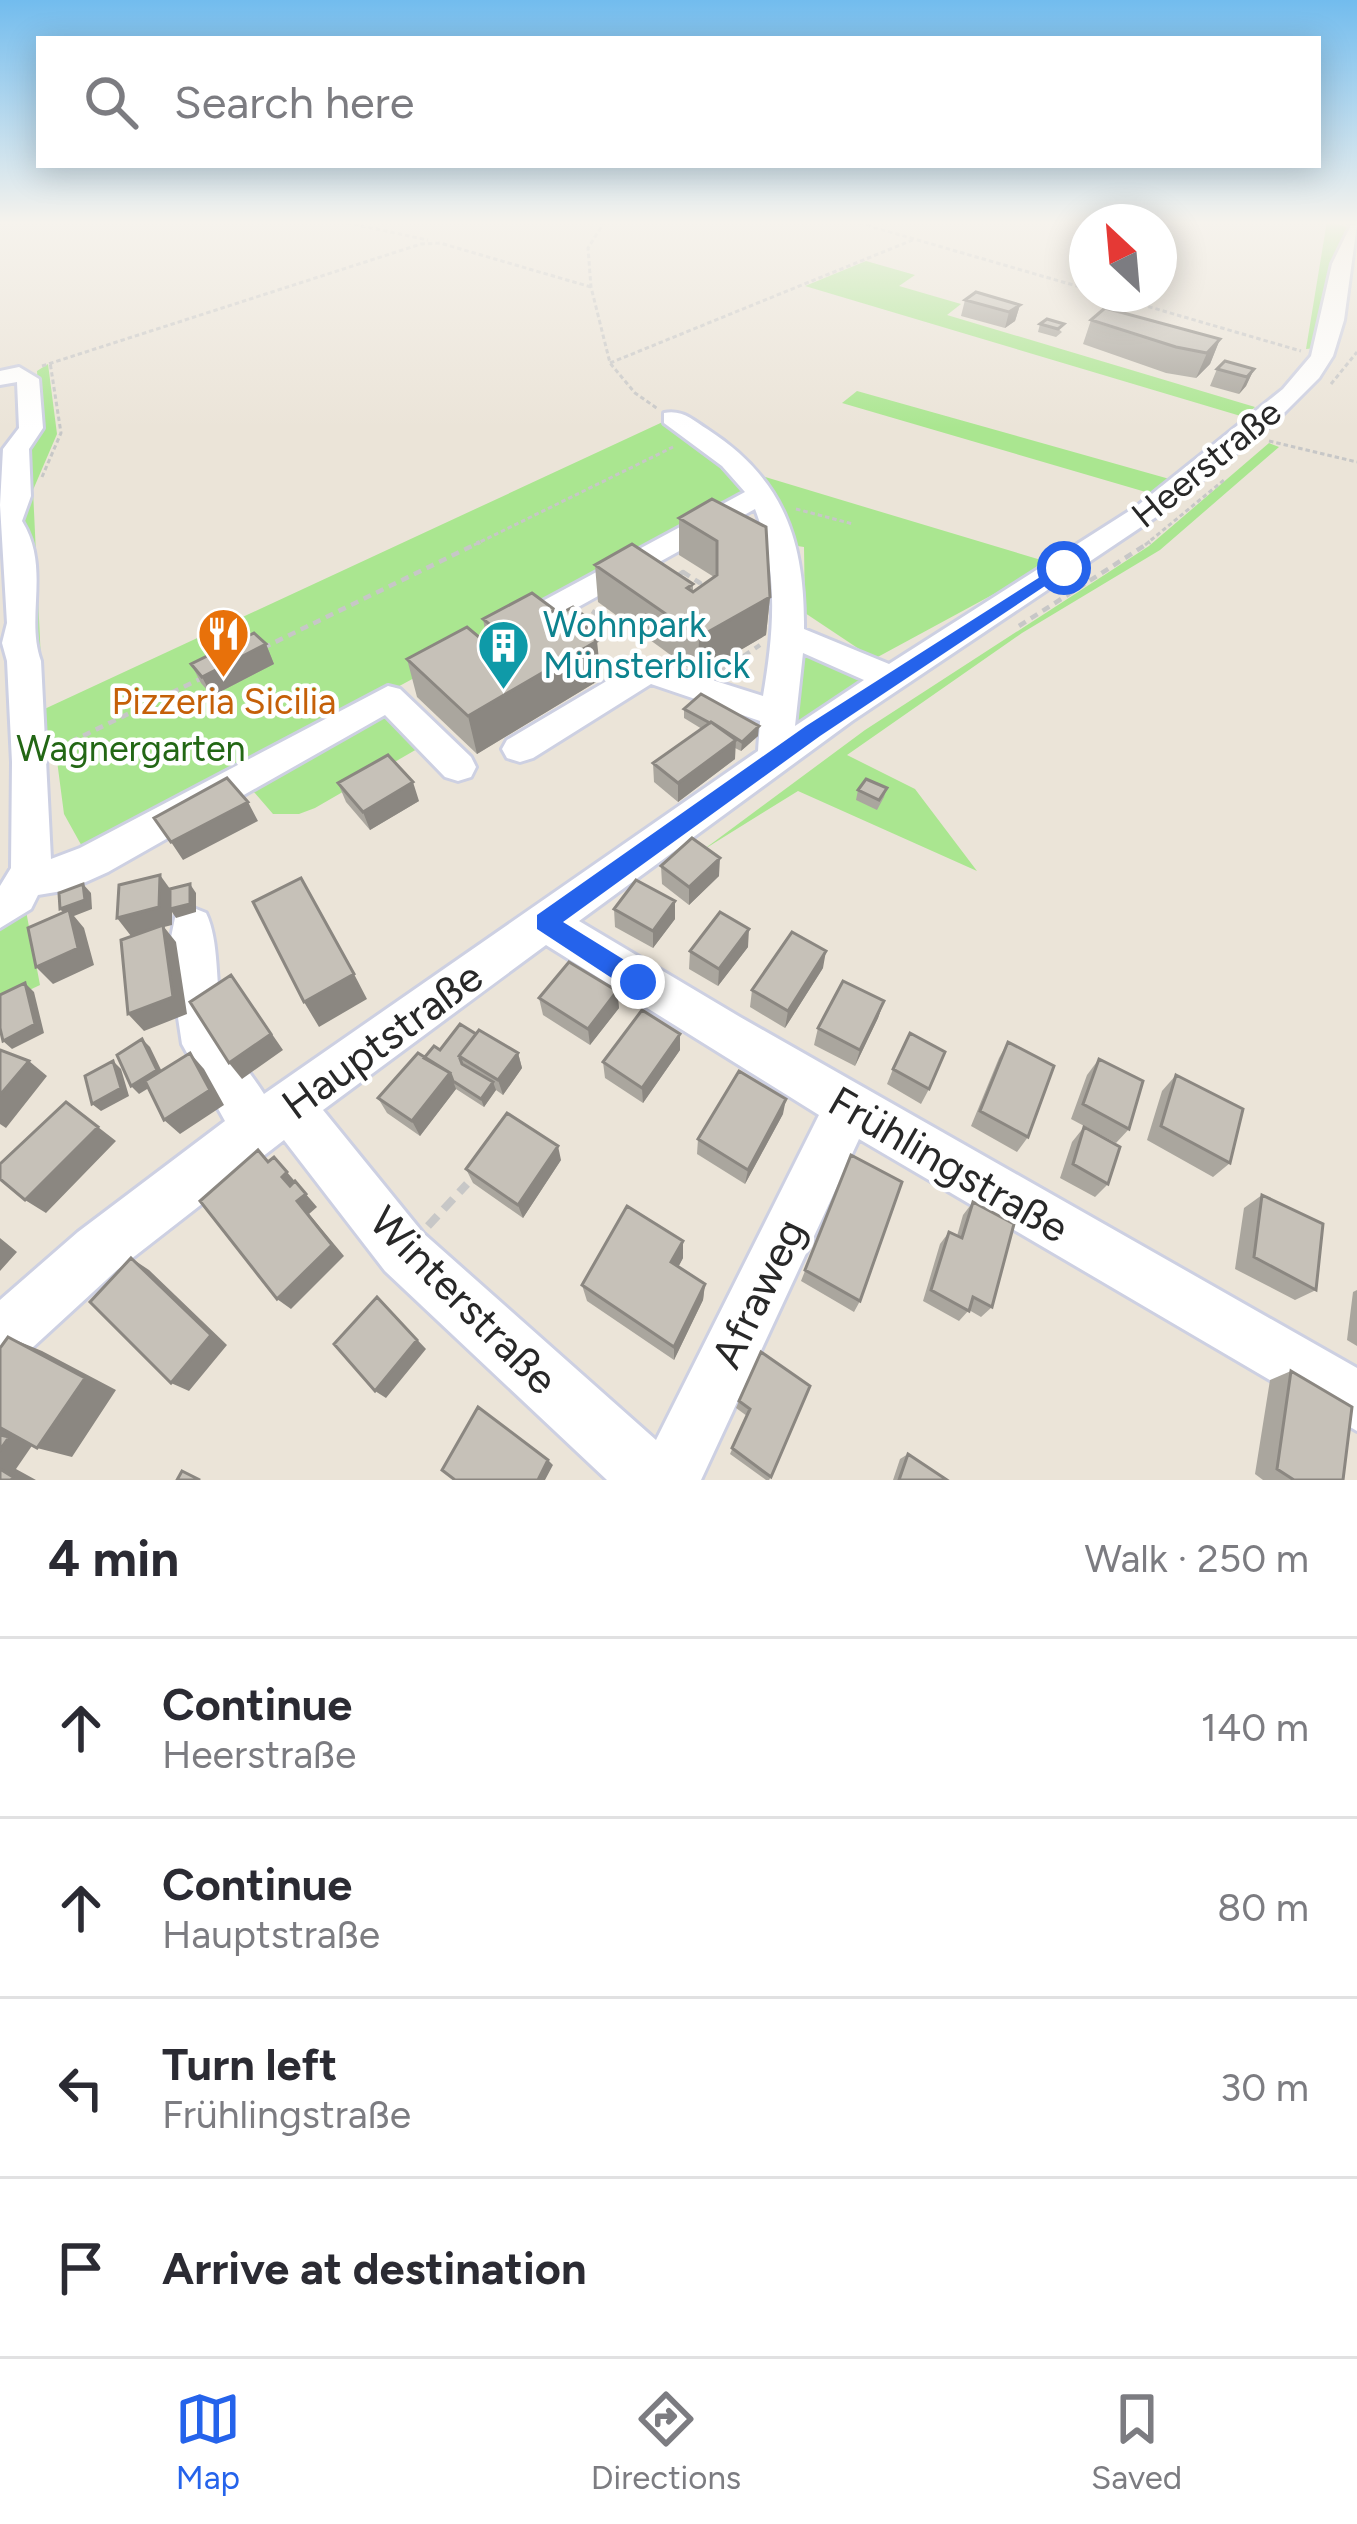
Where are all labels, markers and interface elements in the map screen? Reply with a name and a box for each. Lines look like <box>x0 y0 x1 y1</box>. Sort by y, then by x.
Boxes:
search box <box>36 36 1321 168</box>
icon: search <box>78 69 144 135</box>
text: Search here <box>174 75 414 129</box>
north arrow <box>1069 204 1177 312</box>
street label: Heerstraße <box>1123 390 1290 537</box>
route start <box>1037 541 1091 595</box>
place label: Wohnpark Münsterblick <box>543 603 751 687</box>
restaurant icon: Pizzeria Sicilia <box>196 605 252 679</box>
building icon: Wohnpark Münsterblick <box>476 617 532 691</box>
place label: Pizzeria Sicilia <box>112 680 336 723</box>
park label: Wagnergarten <box>16 727 246 770</box>
street label: Hauptstraße <box>272 951 492 1130</box>
route end <box>611 955 665 1009</box>
street label: Frühlingstraße <box>820 1075 1078 1254</box>
street label: Winterstraße <box>359 1196 568 1405</box>
street label: Afraweg <box>701 1210 816 1376</box>
text: 4 min <box>48 1528 179 1589</box>
text: Walk · 250 m <box>1085 1535 1309 1582</box>
text: Continue <box>162 1677 352 1731</box>
icon: ahead <box>48 1695 114 1761</box>
text: 140 m <box>1201 1704 1309 1751</box>
text: Heerstraße <box>162 1731 356 1778</box>
text: Continue <box>162 1857 352 1911</box>
icon: ahead <box>48 1875 114 1941</box>
text: 80 m <box>1217 1884 1309 1931</box>
text: Hauptstraße <box>162 1911 380 1958</box>
text: Turn left <box>162 2037 337 2091</box>
icon: left <box>48 2055 114 2121</box>
text: 30 m <box>1220 2064 1309 2111</box>
text: Frühlingstraße <box>162 2091 411 2138</box>
icon: arrive <box>48 2235 114 2301</box>
text: Arrive at destination <box>162 2241 586 2295</box>
tab: Map <box>175 2386 241 2497</box>
tab: Directions <box>591 2386 741 2497</box>
tab: Saved <box>1091 2386 1182 2497</box>

